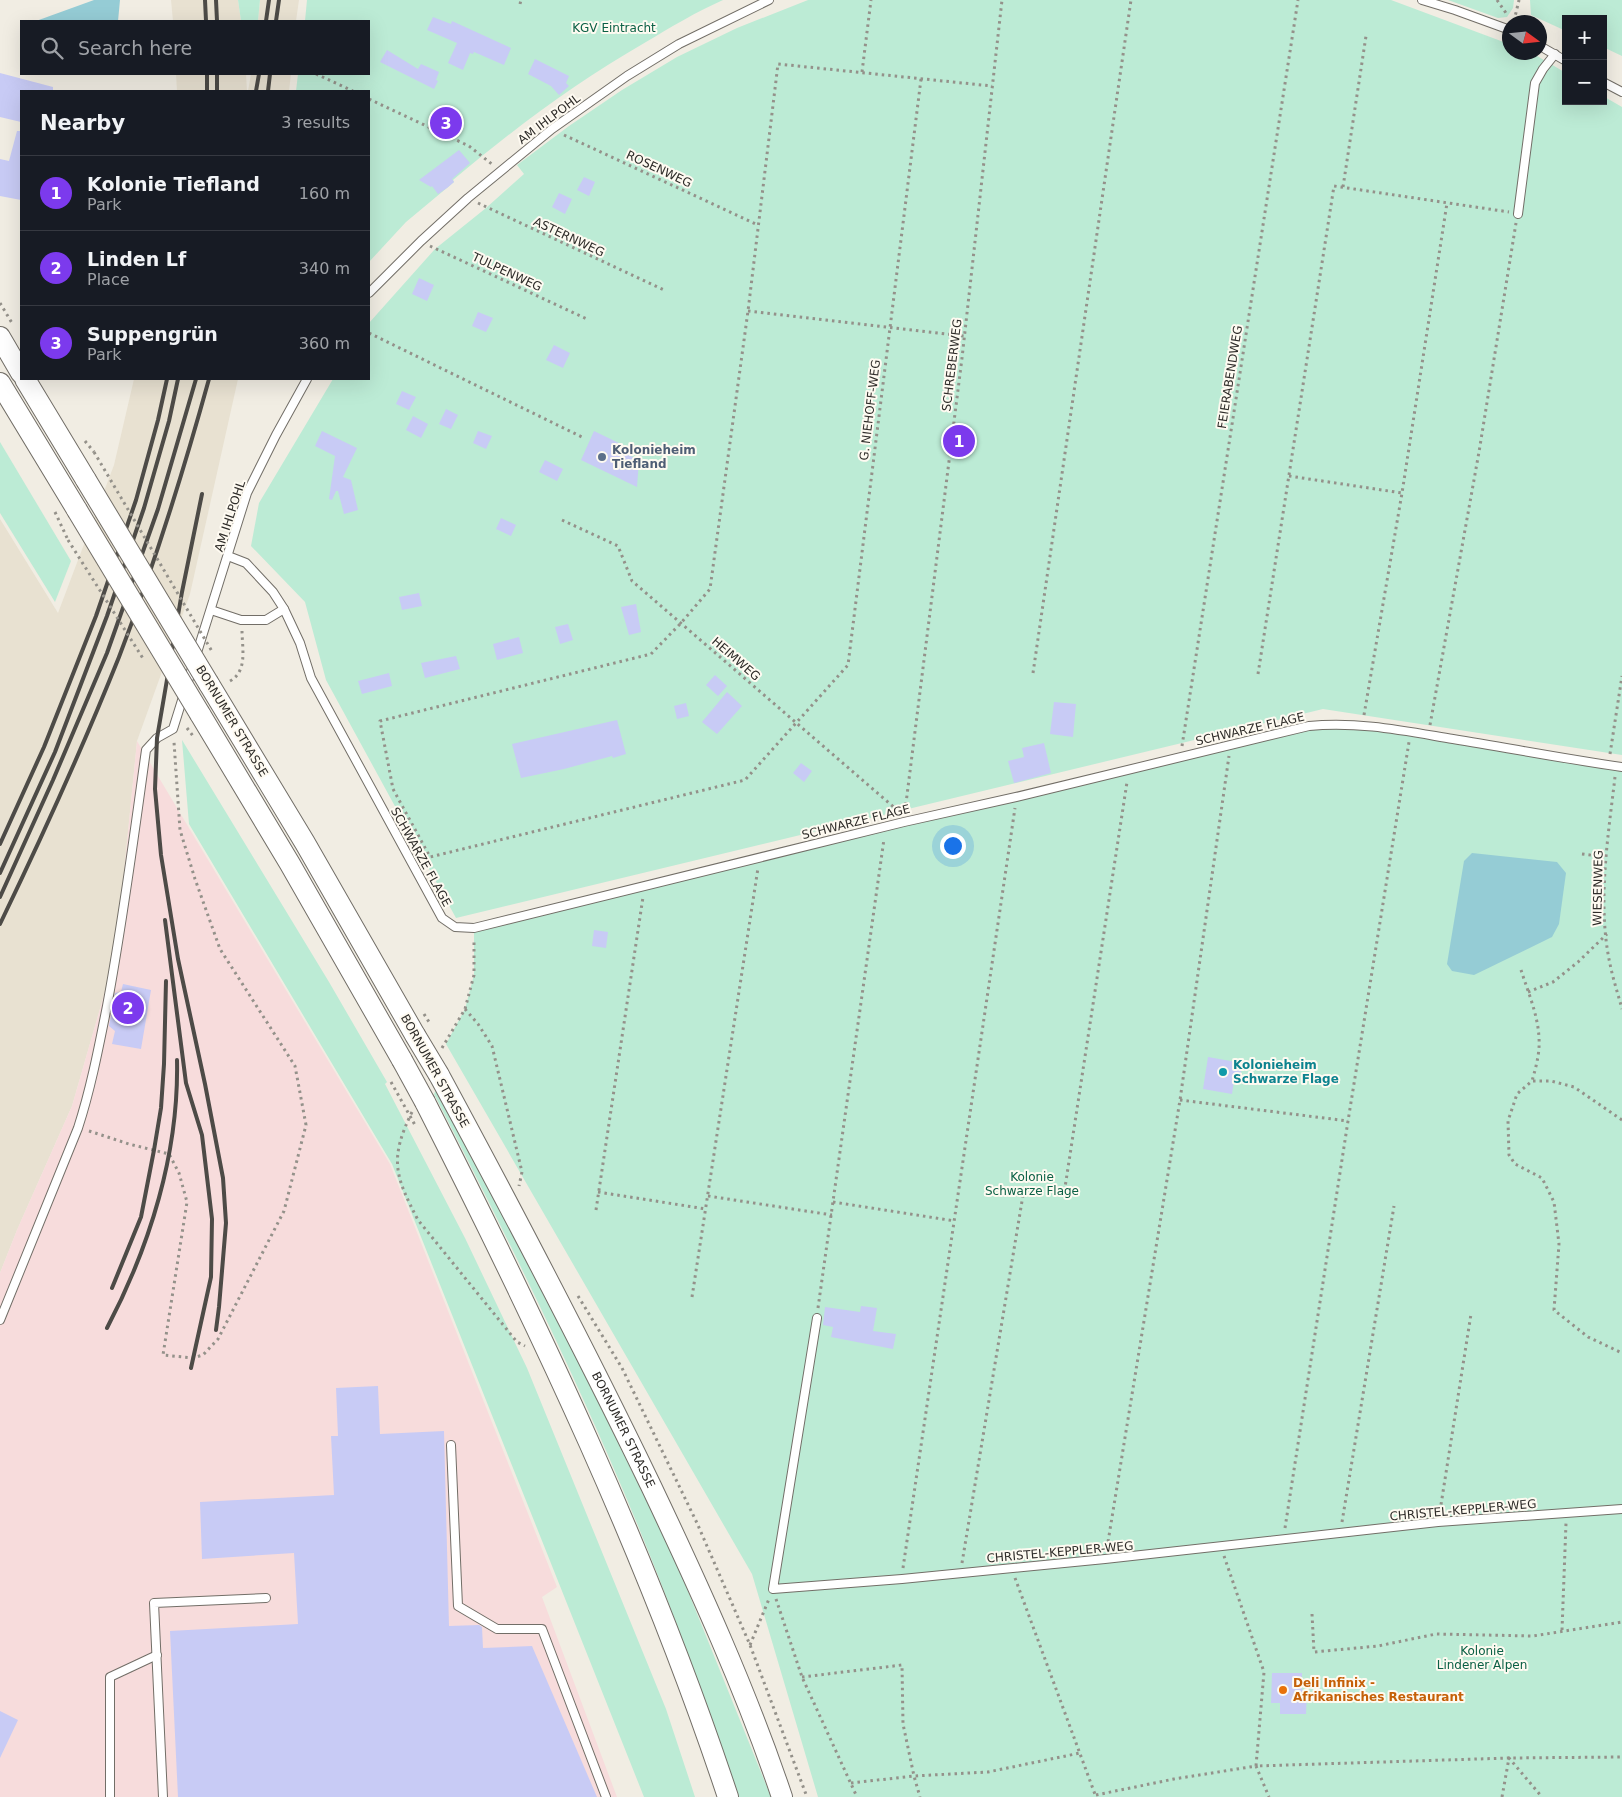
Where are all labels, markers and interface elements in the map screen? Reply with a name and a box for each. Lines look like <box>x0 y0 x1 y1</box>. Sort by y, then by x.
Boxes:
north arrow <box>1502 15 1547 60</box>
map controls <box>1562 15 1607 105</box>
button: + <box>1562 15 1607 60</box>
search box <box>20 20 370 75</box>
park label: KGV Eintracht <box>572 21 656 35</box>
icon: search <box>38 34 66 62</box>
text: Search here <box>78 37 192 59</box>
button: − <box>1562 60 1607 105</box>
street label: AM IHLPOHL <box>515 91 583 147</box>
pin: 3 <box>430 104 462 142</box>
text: Nearby <box>40 111 125 135</box>
text: 3 results <box>281 113 350 132</box>
street label: ROSENWEG <box>624 148 694 190</box>
text: Kolonie Tiefland <box>87 173 260 195</box>
text: 1 <box>50 184 62 203</box>
text: 160 m <box>299 184 350 203</box>
text: Park <box>87 195 122 214</box>
street label: ASTERNWEG <box>531 214 607 260</box>
text: Linden Lf <box>87 248 186 270</box>
street label: TULPENWEG <box>469 249 544 294</box>
text: 2 <box>50 259 62 278</box>
text: 340 m <box>299 259 350 278</box>
text: Place <box>87 270 130 289</box>
street label: SCHREBERWEG <box>939 318 965 412</box>
text: Suppengrün <box>87 323 218 345</box>
street label: FEIERABENDWEG <box>1215 324 1245 430</box>
text: 3 <box>50 334 62 353</box>
text: 360 m <box>299 334 350 353</box>
text: Park <box>87 345 122 364</box>
street label: G. NIEHOFF-WEG <box>857 359 883 461</box>
pin: 1 <box>943 422 975 460</box>
place label: Kolonieheim Tiefland <box>612 443 696 471</box>
marker: Kolonieheim Tiefland <box>596 451 608 463</box>
street label: AM IHLPOHL <box>212 478 248 553</box>
street label: HEIMWEG <box>709 634 763 684</box>
street label: BORNUMER STRASSE <box>193 663 271 779</box>
street label: SCHWARZE FLAGE <box>1194 710 1306 748</box>
street label: SCHWARZE FLAGE <box>800 802 912 842</box>
street label: SCHWARZE FLAGE <box>388 805 454 909</box>
your location <box>940 833 966 859</box>
street label: WIESENWEG <box>1590 850 1606 926</box>
pin: 2 <box>112 989 144 1027</box>
street label: BORNUMER STRASSE <box>398 1012 472 1130</box>
place label: Kolonieheim Schwarze Flage <box>1233 1058 1339 1086</box>
marker: Kolonieheim Schwarze Flage <box>1217 1066 1229 1078</box>
park label: Kolonie Schwarze Flage <box>985 1170 1079 1198</box>
street label: BORNUMER STRASSE <box>589 1370 658 1490</box>
street label: CHRISTEL-KEPPLER-WEG <box>1389 1497 1537 1523</box>
street label: CHRISTEL-KEPPLER-WEG <box>986 1539 1134 1565</box>
park label: Kolonie Lindener Alpen <box>1437 1644 1527 1672</box>
place label: Deli Infinix - Afrikanisches Restaurant <box>1293 1676 1464 1704</box>
marker: Deli Infinix - Afrikanisches Restaurant <box>1277 1684 1289 1696</box>

